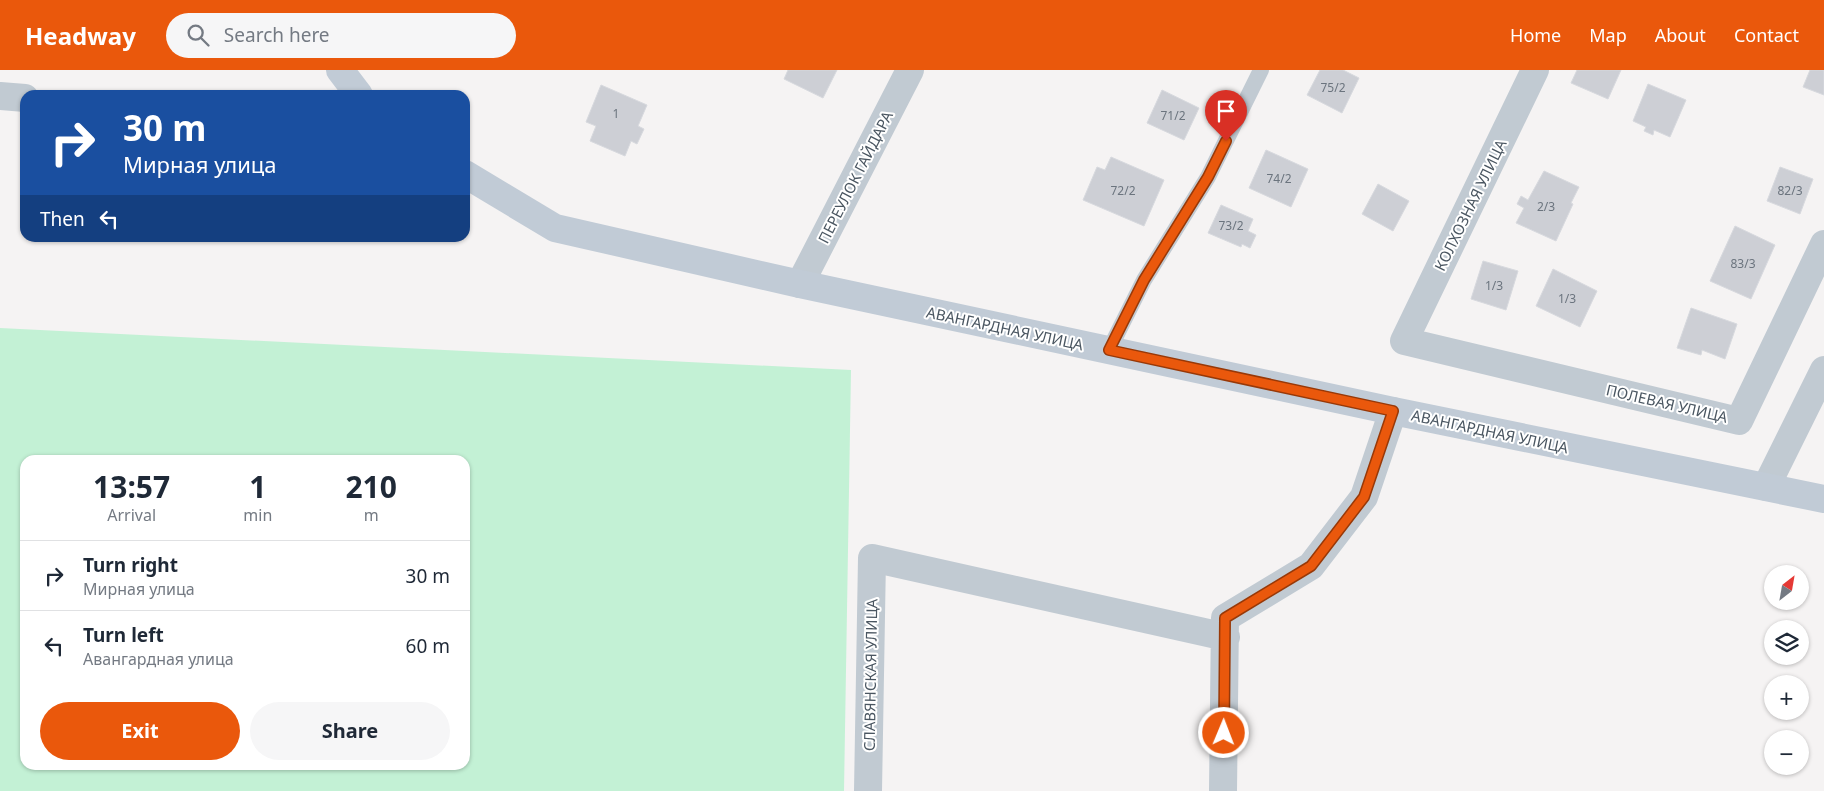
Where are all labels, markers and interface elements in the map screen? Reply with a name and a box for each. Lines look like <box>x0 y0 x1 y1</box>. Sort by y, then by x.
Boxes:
search box <box>166 13 516 58</box>
text: Headway <box>25 19 136 52</box>
icon: search <box>184 21 212 49</box>
text: Search here <box>224 22 330 48</box>
text: Home <box>1510 23 1561 47</box>
text: Map <box>1589 23 1627 47</box>
text: About <box>1655 23 1706 47</box>
text: Contact <box>1734 23 1799 47</box>
house number: 75/2 <box>1320 79 1346 96</box>
pin <box>1205 90 1247 141</box>
icon: arrive <box>1212 97 1240 125</box>
text: 30 m <box>123 104 206 151</box>
house number: 1 <box>613 105 619 122</box>
street label: ПЕРЕУЛОК ГАЙДАРА <box>813 107 897 246</box>
house number: 71/2 <box>1160 107 1186 124</box>
icon: right <box>40 110 105 175</box>
street label: КОЛХОЗНАЯ УЛИЦА <box>1429 136 1511 274</box>
text: Мирная улица <box>123 149 277 179</box>
house number: 74/2 <box>1266 170 1292 187</box>
house number: 72/2 <box>1110 182 1136 199</box>
house number: 82/3 <box>1777 182 1803 199</box>
house number: 2/3 <box>1537 198 1555 215</box>
icon: left <box>95 205 123 233</box>
text: Then <box>40 206 85 232</box>
house number: 73/2 <box>1218 217 1244 234</box>
house number: 83/3 <box>1730 255 1756 272</box>
house number: 1/3 <box>1485 277 1503 294</box>
house number: 1/3 <box>1558 290 1576 307</box>
street label: АВАНГАРДНАЯ УЛИЦА <box>925 302 1086 354</box>
street label: ПОЛЕВАЯ УЛИЦА <box>1604 379 1730 427</box>
street label: АВАНГАРДНАЯ УЛИЦА <box>1410 405 1571 457</box>
text: 13:57 <box>93 466 170 507</box>
text: 1 <box>249 466 266 507</box>
text: 210 <box>345 466 397 507</box>
text: Arrival <box>107 504 156 526</box>
text: min <box>243 504 272 526</box>
text: m <box>364 504 379 526</box>
text: Turn right <box>83 552 178 578</box>
icon: right <box>40 562 68 590</box>
text: 30 m <box>406 563 450 589</box>
north arrow <box>1764 565 1809 610</box>
map controls <box>1764 565 1809 775</box>
text: Мирная улица <box>83 578 195 600</box>
street label: СЛАВЯНСКАЯ УЛИЦА <box>859 598 881 751</box>
button: layers <box>1764 620 1809 665</box>
text: Turn left <box>83 622 164 648</box>
icon: left <box>40 632 68 660</box>
text: 60 m <box>406 633 450 659</box>
text: Авангардная улица <box>83 648 234 670</box>
button: + <box>1764 675 1809 720</box>
button: Exit <box>40 702 240 760</box>
button: Share <box>250 702 450 760</box>
position arrow <box>1197 706 1249 758</box>
button: − <box>1764 730 1809 775</box>

